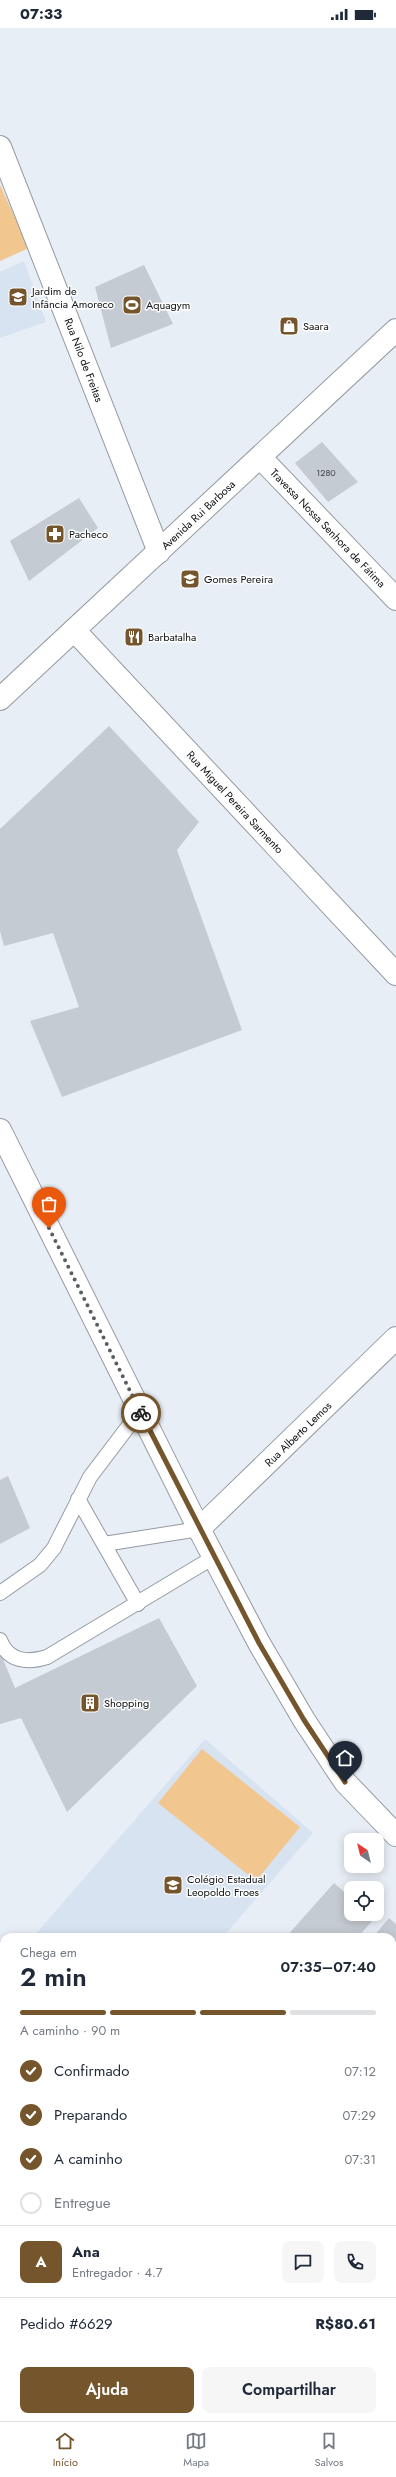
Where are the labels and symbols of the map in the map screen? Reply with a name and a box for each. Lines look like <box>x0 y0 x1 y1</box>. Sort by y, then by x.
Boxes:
place label: Jardim de Infância Amoreco <box>30 283 114 312</box>
school or university icon: Jardim de Infância Amoreco <box>7 286 29 308</box>
sports icon: Aquagym <box>121 294 143 316</box>
place label: Aquagym <box>146 297 190 313</box>
shop icon: Saara <box>278 315 300 337</box>
street label: Rua Nilo de Freitas <box>61 316 108 405</box>
place label: Saara <box>303 318 329 334</box>
street label: Travessa Nossa Senhora de Fátima <box>267 465 389 591</box>
house number: 1280 <box>316 466 336 479</box>
street label: Avenida Rui Barbosa <box>157 476 239 554</box>
pharmacy icon: Pacheco <box>44 523 66 545</box>
place label: Pacheco <box>69 526 108 542</box>
school or university icon: Gomes Pereira <box>179 568 201 590</box>
place label: Gomes Pereira <box>204 571 273 587</box>
restaurant icon: Barbatalha <box>123 626 145 648</box>
place label: Barbatalha <box>148 629 196 645</box>
street label: Rua Miguel Pereira Sarmento <box>183 747 287 857</box>
pin <box>32 1187 66 1228</box>
courier <box>121 1393 161 1433</box>
street label: Rua Alberto Lemos <box>261 1397 335 1470</box>
building icon: Shopping <box>79 1692 101 1714</box>
place label: Shopping <box>104 1695 149 1711</box>
pin <box>328 1741 362 1782</box>
north arrow <box>344 1833 384 1873</box>
place label: Colégio Estadual Leopoldo Froes <box>187 1871 265 1900</box>
school or university icon: Colégio Estadual Leopoldo Froes <box>162 1874 184 1896</box>

